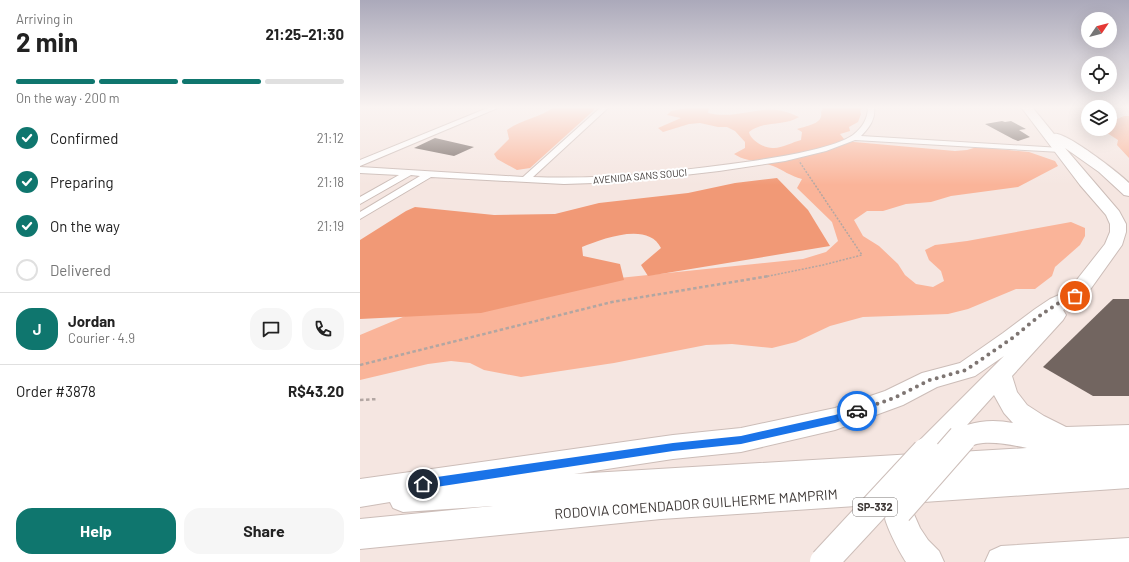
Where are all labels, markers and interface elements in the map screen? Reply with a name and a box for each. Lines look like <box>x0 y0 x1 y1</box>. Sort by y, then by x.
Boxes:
text: Arriving in <box>16 11 73 27</box>
north arrow <box>1081 12 1117 48</box>
map controls <box>1081 12 1117 136</box>
text: 21:25–21:30 <box>266 25 344 43</box>
text: 2 min <box>16 26 78 57</box>
button: locate <box>1081 56 1117 92</box>
text: On the way · 200 m <box>16 90 120 106</box>
button: layers <box>1081 100 1117 136</box>
icon: check <box>16 127 38 149</box>
text: Confirmed <box>50 129 118 147</box>
text: 21:12 <box>317 130 344 146</box>
street label: AVENIDA SANS SOUCI <box>592 166 688 186</box>
icon: check <box>16 171 38 193</box>
text: Preparing <box>50 173 114 191</box>
text: 21:18 <box>317 174 344 190</box>
icon: check <box>16 215 38 237</box>
text: On the way <box>50 217 120 235</box>
text: 21:19 <box>317 218 344 234</box>
text: Delivered <box>50 261 111 279</box>
pin <box>1058 279 1092 313</box>
icon: bag <box>1064 285 1086 307</box>
button: chat <box>250 308 292 350</box>
button: phone <box>302 308 344 350</box>
text: Jordan <box>68 312 115 330</box>
text: J <box>33 320 41 338</box>
text: Courier · 4.9 <box>68 330 135 346</box>
text: Order #3878 <box>16 382 96 400</box>
text: R$43.20 <box>288 382 344 400</box>
courier <box>837 391 877 431</box>
icon: car <box>846 400 868 422</box>
pin <box>406 467 440 501</box>
icon: home <box>412 473 434 495</box>
street label: RODOVIA COMENDADOR GUILHERME MAMPRIM <box>554 485 838 522</box>
road number: SP-332 <box>853 498 897 516</box>
button: Help <box>16 508 176 554</box>
button: Share <box>184 508 344 554</box>

